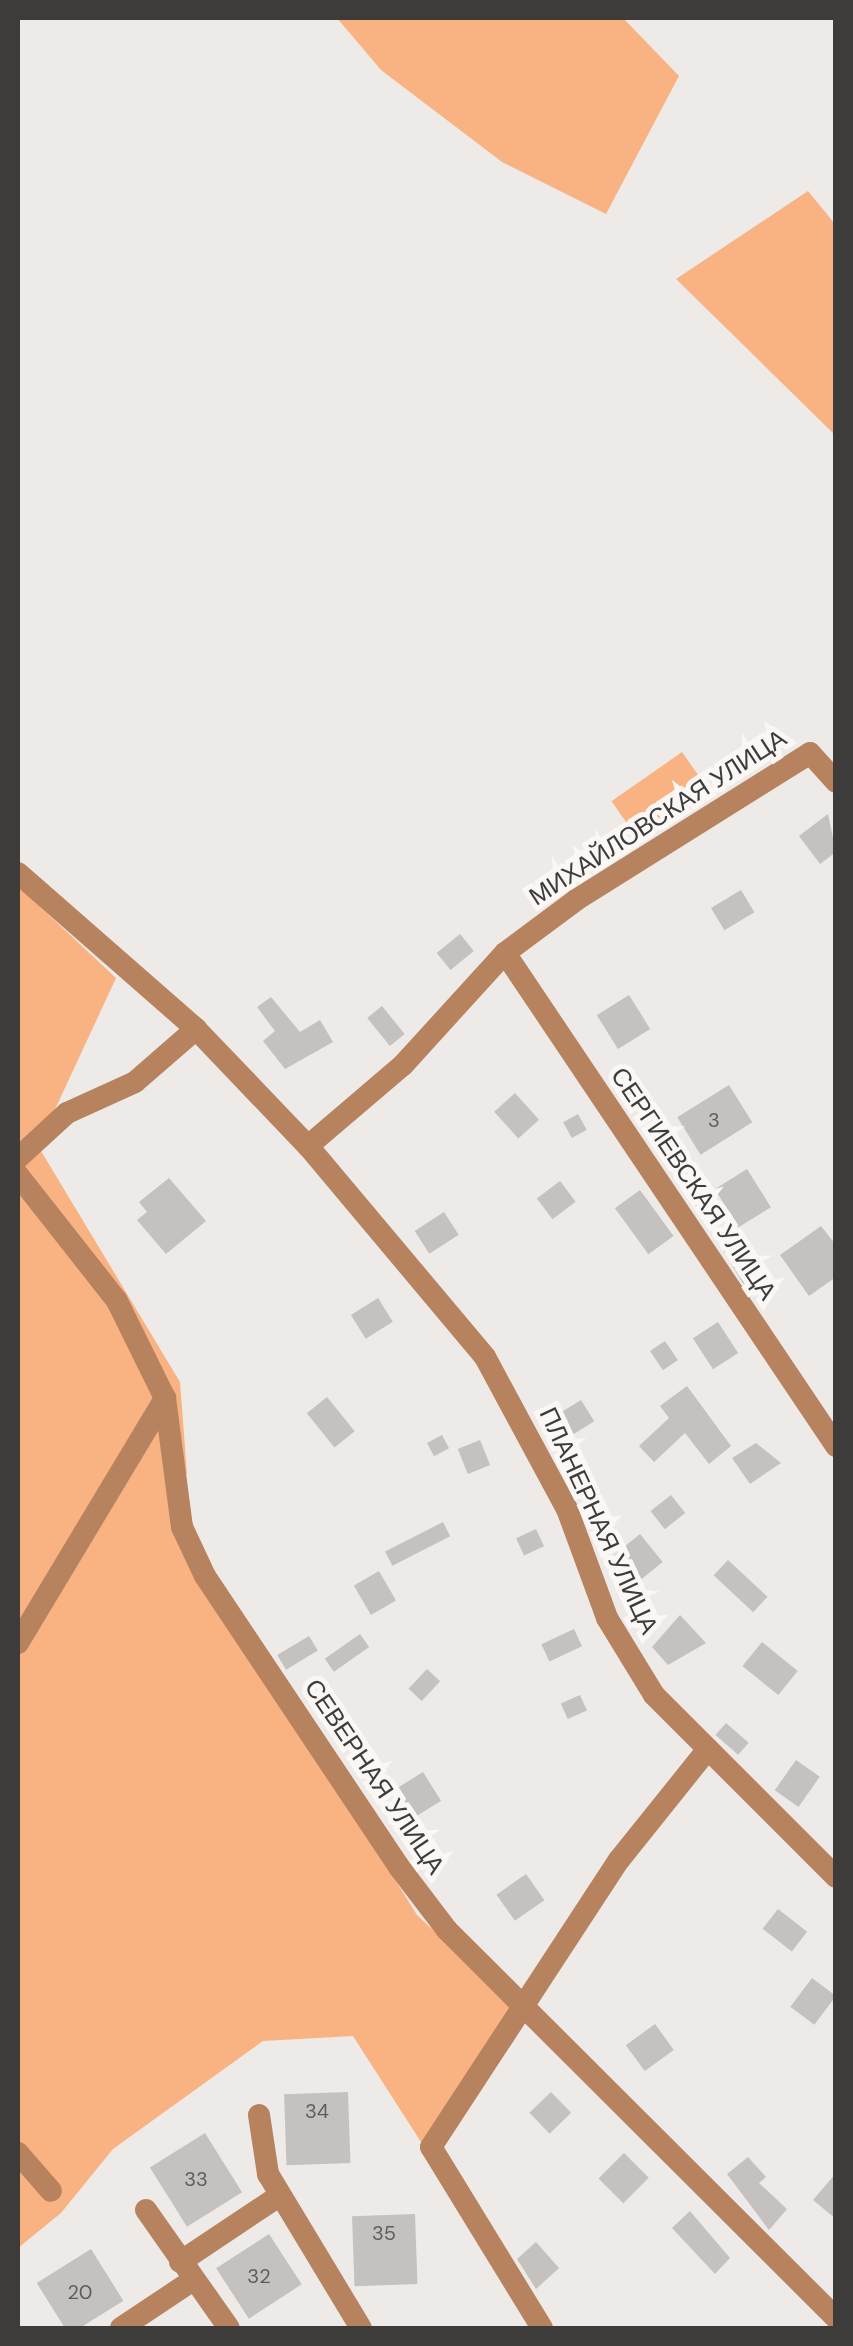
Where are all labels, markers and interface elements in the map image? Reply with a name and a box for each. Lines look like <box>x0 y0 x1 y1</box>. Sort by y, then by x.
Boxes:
street label: МИХАЙЛОВСКАЯ УЛИЦА <box>524 724 792 912</box>
street label: СЕРГИЕВСКАЯ УЛИЦА <box>604 1062 782 1306</box>
house number: 3 <box>708 1108 720 1132</box>
street label: ПЛАНЕРНАЯ УЛИЦА <box>532 1403 664 1639</box>
street label: СЕВЕРНАЯ УЛИЦА <box>298 1674 450 1880</box>
house number: 34 <box>305 2099 329 2123</box>
house number: 33 <box>184 2167 208 2191</box>
house number: 35 <box>372 2221 396 2245</box>
house number: 32 <box>247 2264 271 2288</box>
house number: 20 <box>68 2280 92 2304</box>

